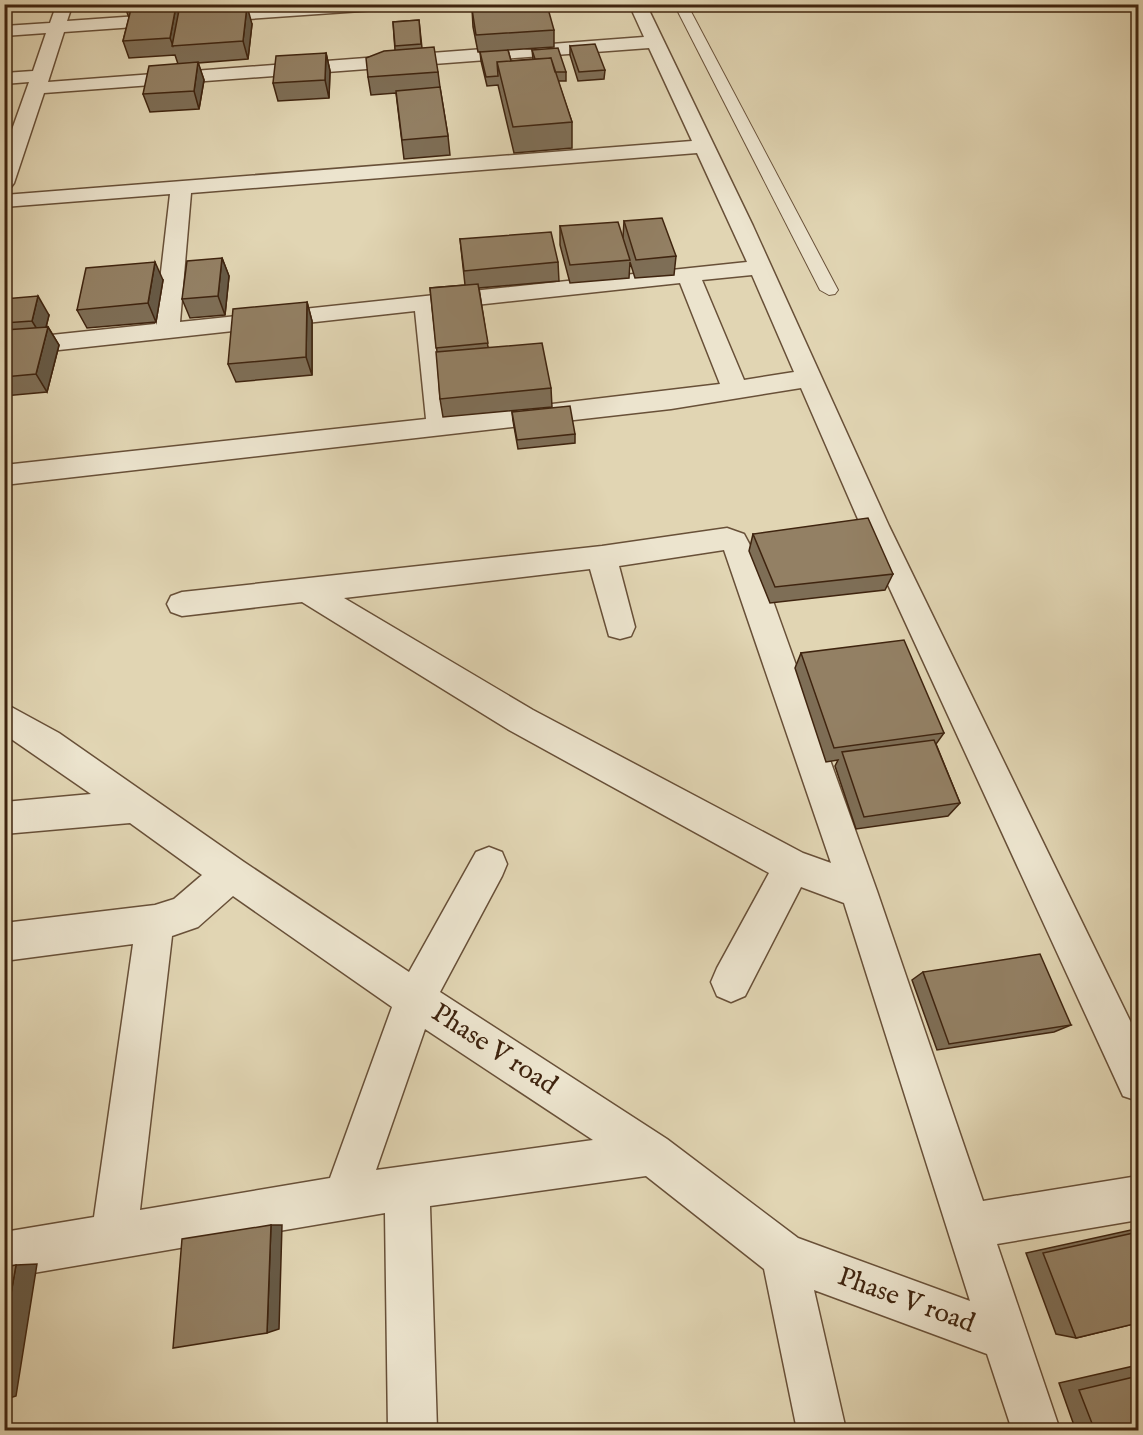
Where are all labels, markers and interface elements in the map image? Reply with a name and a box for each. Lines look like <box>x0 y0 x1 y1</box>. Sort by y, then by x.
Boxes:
street label: Phase V road <box>425 997 564 1104</box>
street label: Phase V road <box>833 1260 980 1342</box>

